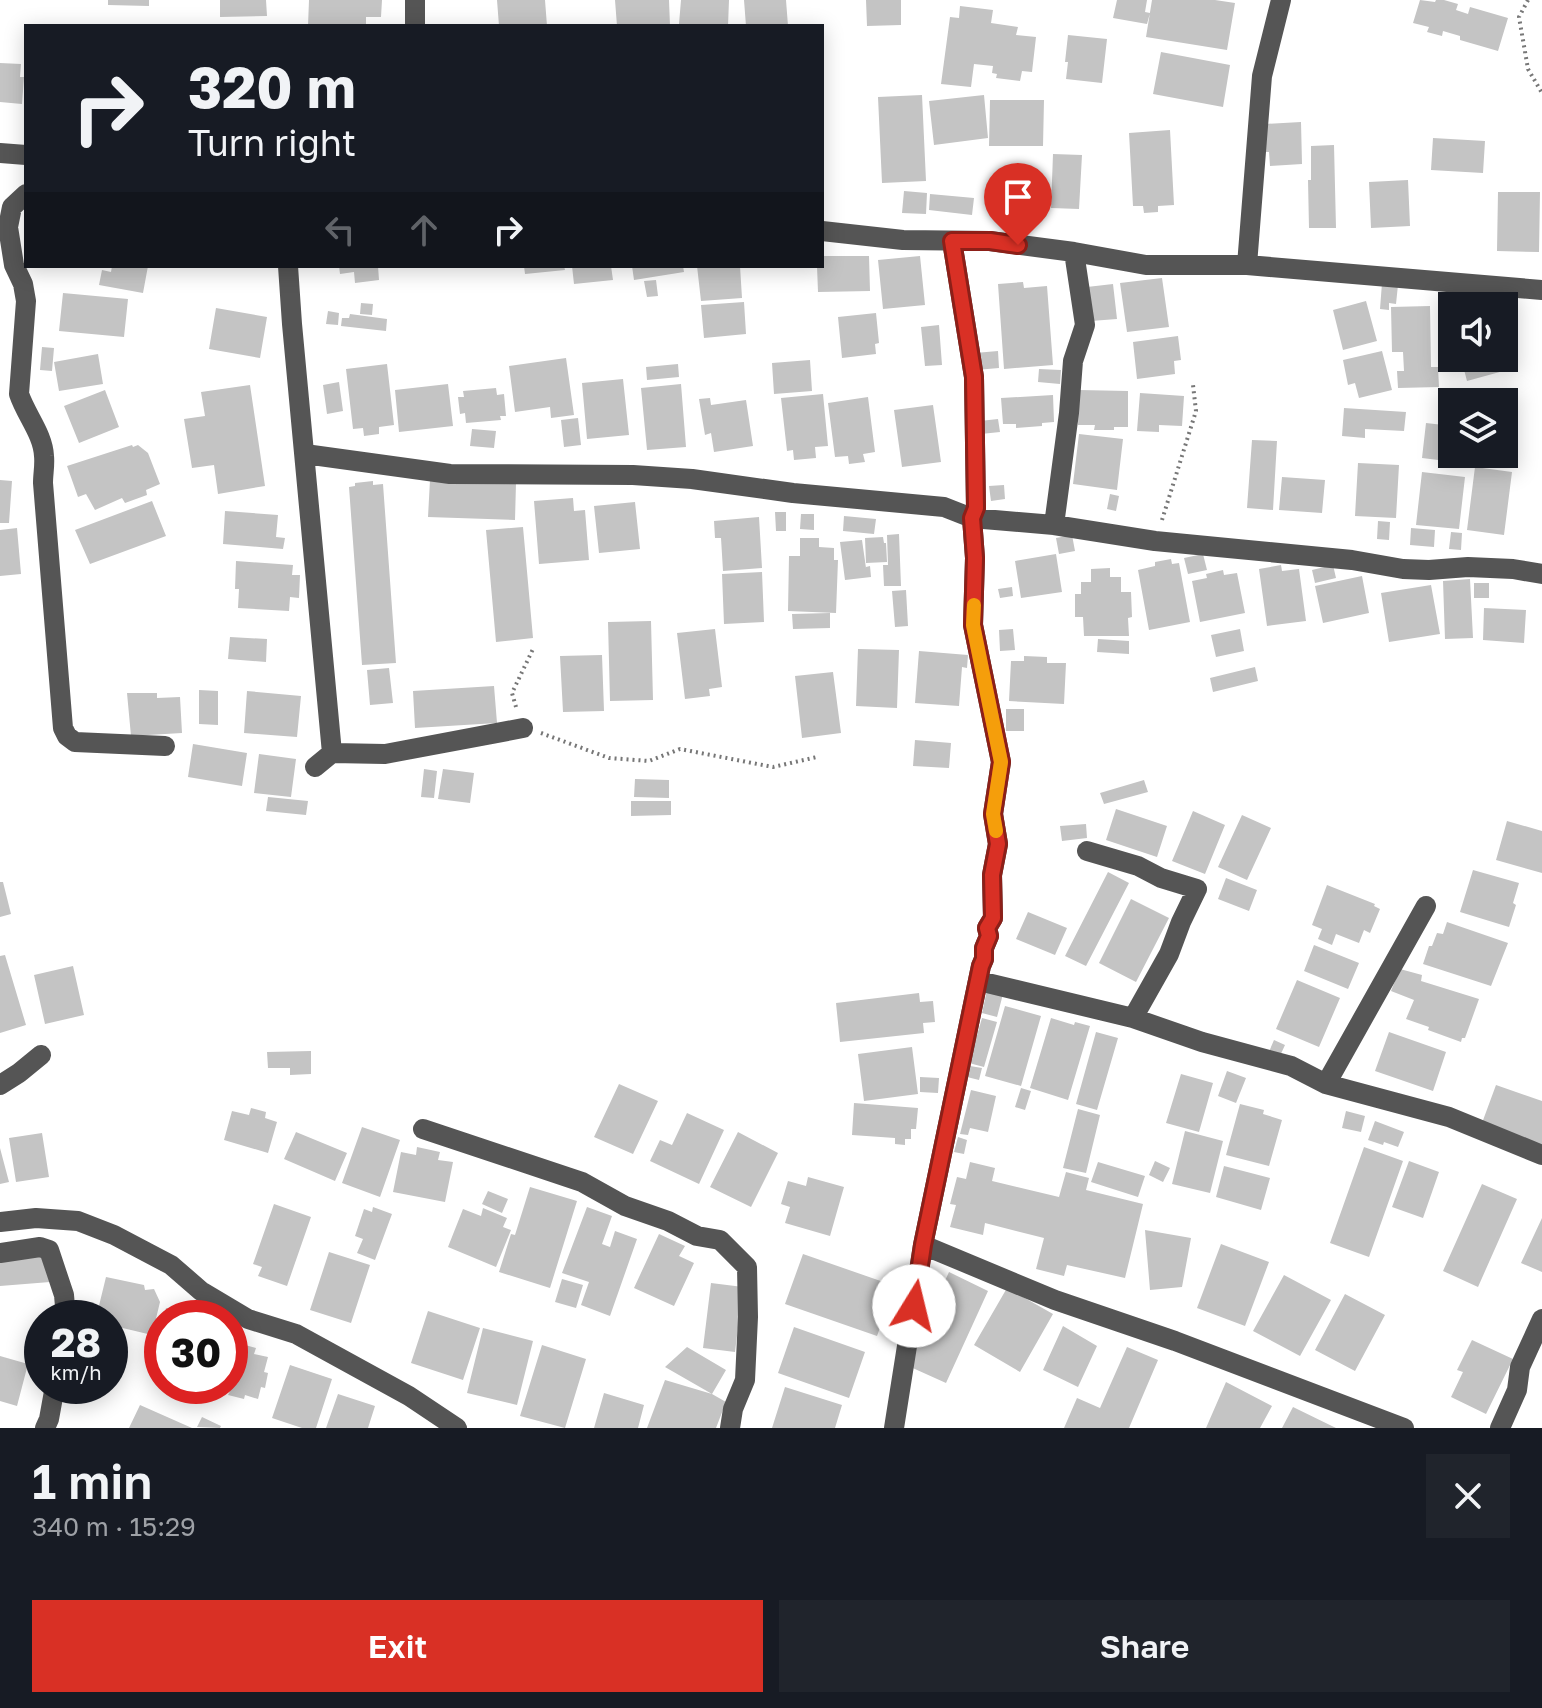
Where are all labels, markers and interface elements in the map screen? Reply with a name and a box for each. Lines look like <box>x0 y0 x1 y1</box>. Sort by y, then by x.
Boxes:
text: 320 m <box>188 53 356 120</box>
icon: right <box>56 56 160 160</box>
text: Turn right <box>188 121 356 164</box>
pin <box>984 163 1052 245</box>
icon: arrive <box>996 175 1040 219</box>
icon: left <box>318 208 362 252</box>
icon: ahead <box>402 208 446 252</box>
icon: right <box>486 208 530 252</box>
map controls <box>1438 292 1518 468</box>
button: sound <box>1438 292 1518 372</box>
button: layers <box>1438 388 1518 468</box>
position arrow <box>872 1264 956 1348</box>
speed limit sign: 30 <box>144 1300 248 1404</box>
text: 28 <box>51 1318 101 1366</box>
text: km/h <box>51 1360 101 1384</box>
text: 1 min <box>32 1452 152 1510</box>
button: close <box>1426 1454 1510 1538</box>
text: 340 m · 15:29 <box>32 1511 196 1542</box>
button: Exit <box>32 1600 763 1692</box>
button: Share <box>779 1600 1510 1692</box>

